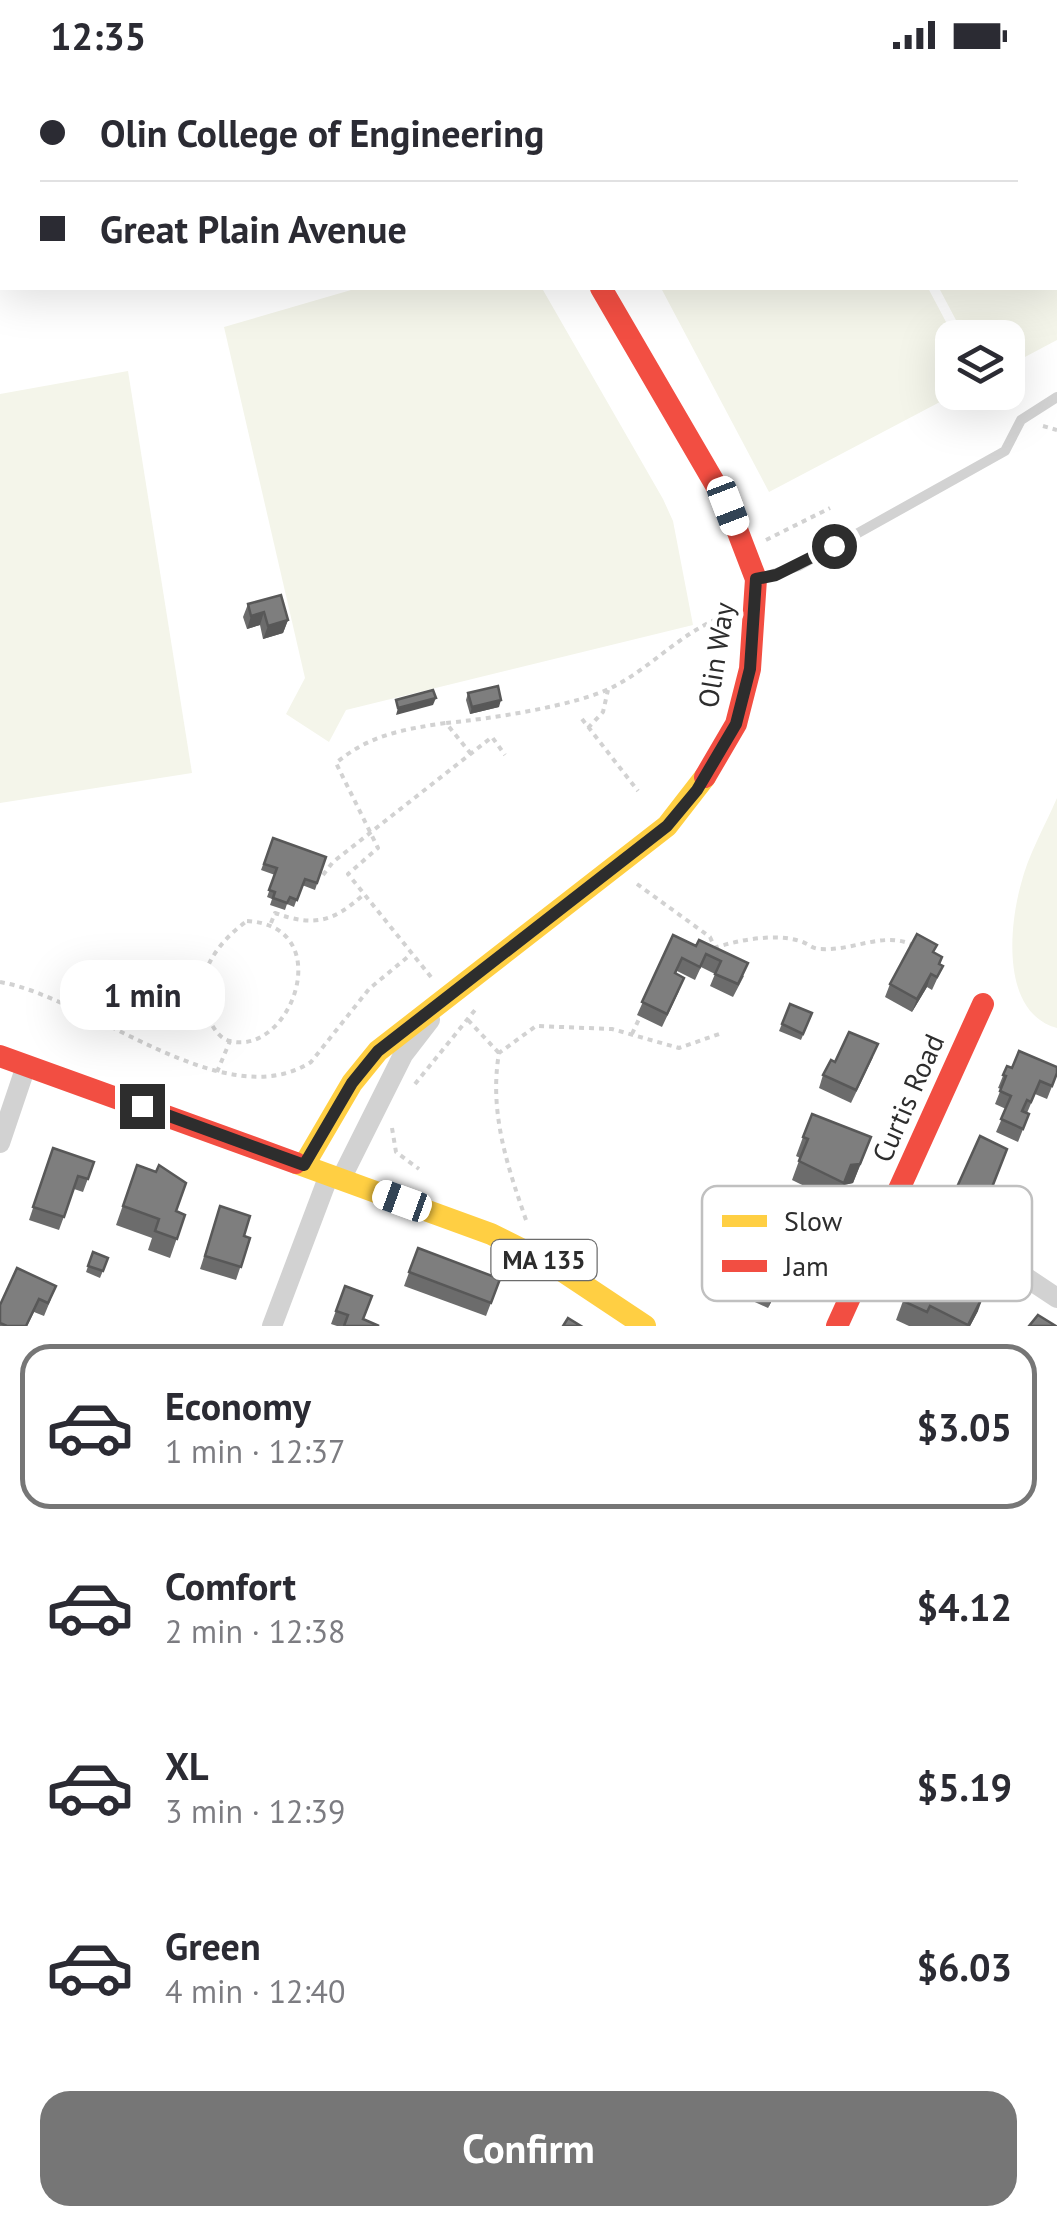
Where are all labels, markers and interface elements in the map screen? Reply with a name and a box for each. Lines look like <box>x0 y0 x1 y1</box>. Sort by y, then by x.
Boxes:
text: 12:35 <box>50 11 146 60</box>
text: Olin College of Engineering <box>100 108 544 157</box>
text: Great Plain Avenue <box>100 204 407 253</box>
map controls <box>935 320 1025 410</box>
button: layers <box>935 320 1025 410</box>
car <box>703 473 753 539</box>
route start <box>812 524 857 569</box>
street label: Olin Way <box>689 600 742 710</box>
callout: 1 min <box>59 961 224 1031</box>
text: 1 min <box>103 974 182 1016</box>
street label: Curtis Road <box>863 1028 952 1168</box>
route end <box>120 1084 165 1129</box>
car <box>369 1177 435 1225</box>
legend <box>702 1186 1032 1301</box>
text: Slow <box>784 1202 843 1239</box>
road number: MA 135 <box>492 1240 596 1280</box>
text: Jam <box>783 1247 829 1284</box>
text: Economy <box>165 1381 311 1430</box>
icon: car <box>45 1382 135 1472</box>
text: $3.05 <box>916 1402 1012 1451</box>
text: 1 min · 12:37 <box>165 1430 345 1472</box>
text: Comfort <box>165 1561 296 1610</box>
icon: car <box>45 1562 135 1652</box>
text: $4.12 <box>916 1582 1012 1631</box>
text: 2 min · 12:38 <box>165 1610 345 1652</box>
text: XL <box>165 1741 209 1790</box>
icon: car <box>45 1742 135 1832</box>
text: $5.19 <box>916 1762 1012 1811</box>
text: 3 min · 12:39 <box>165 1790 345 1832</box>
text: Green <box>165 1921 261 1970</box>
icon: car <box>45 1922 135 2012</box>
text: $6.03 <box>916 1942 1012 1991</box>
text: 4 min · 12:40 <box>165 1970 345 2012</box>
button: Confirm <box>40 2091 1017 2206</box>

